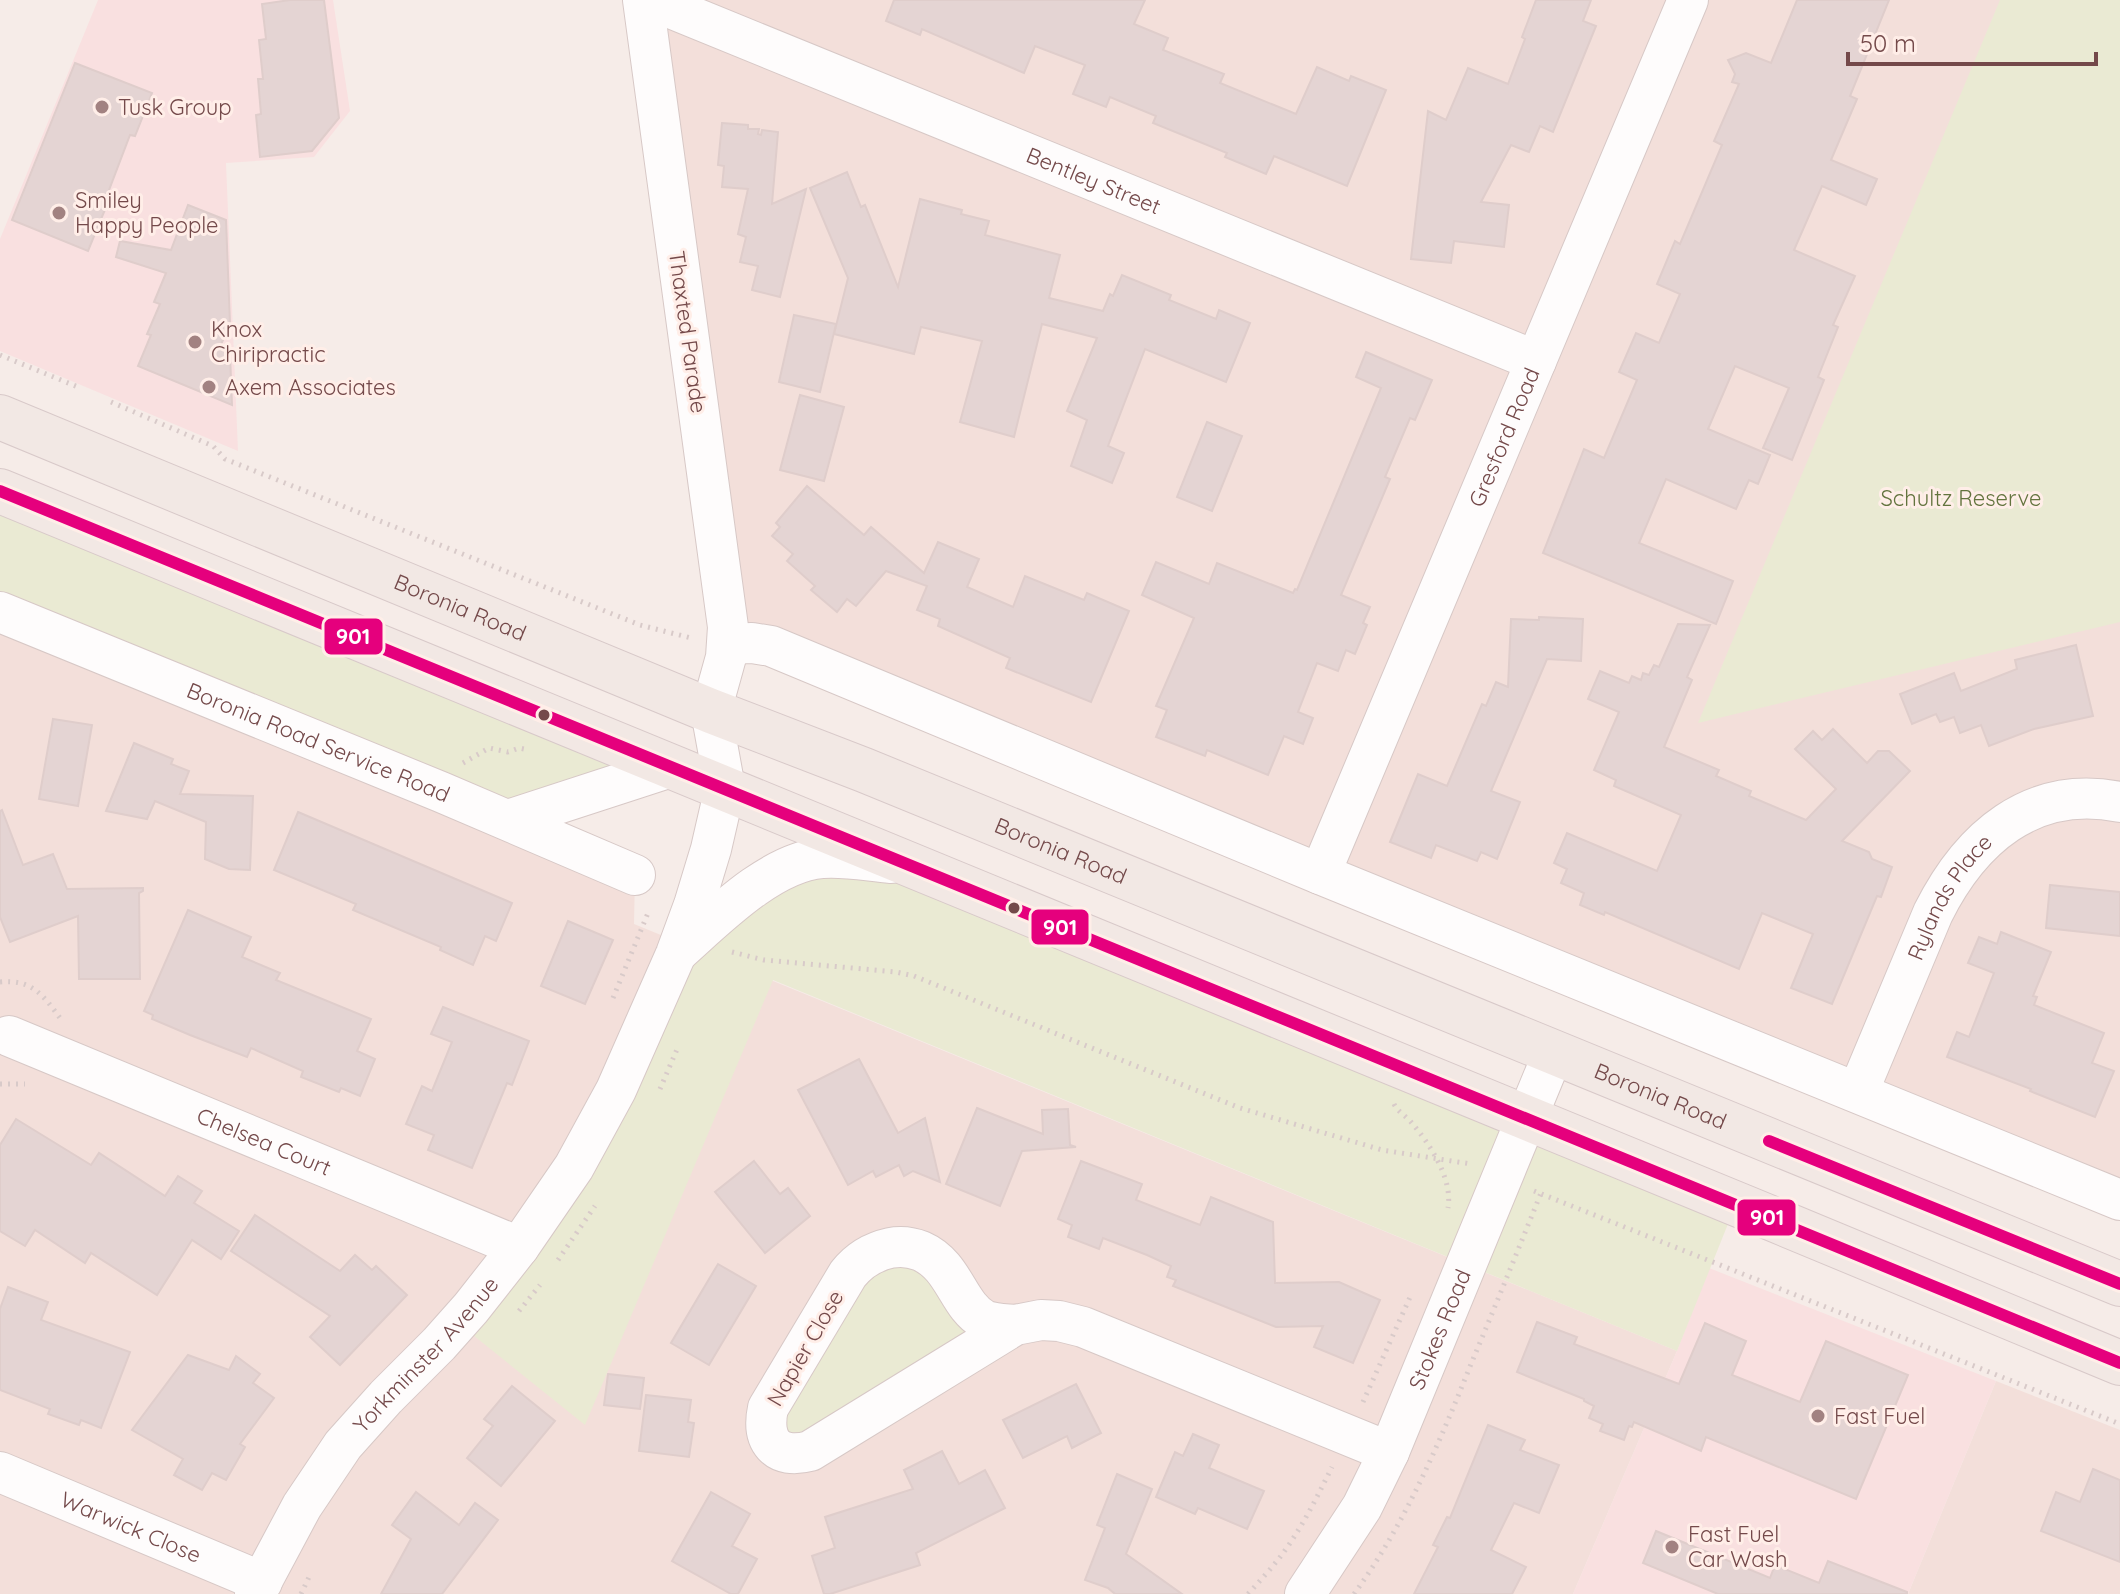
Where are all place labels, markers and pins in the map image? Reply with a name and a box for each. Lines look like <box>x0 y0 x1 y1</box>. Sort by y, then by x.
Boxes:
place label: Tusk Group <box>118 93 232 121</box>
marker: Tusk Group <box>93 98 111 116</box>
place label: Smiley Happy People <box>75 186 219 239</box>
marker: Smiley Happy People <box>50 204 68 222</box>
place label: Knox Chiripractic <box>211 315 326 368</box>
marker: Knox Chiripractic <box>186 333 204 351</box>
place label: Axem Associates <box>225 373 396 401</box>
marker: Axem Associates <box>200 378 218 396</box>
unlabelled marker <box>536 707 552 723</box>
unlabelled marker <box>1006 900 1022 916</box>
place label: Fast Fuel <box>1834 1402 1925 1430</box>
marker: Fast Fuel <box>1809 1407 1827 1425</box>
place label: Fast Fuel Car Wash <box>1688 1520 1787 1573</box>
marker: Fast Fuel Car Wash <box>1663 1538 1681 1556</box>

